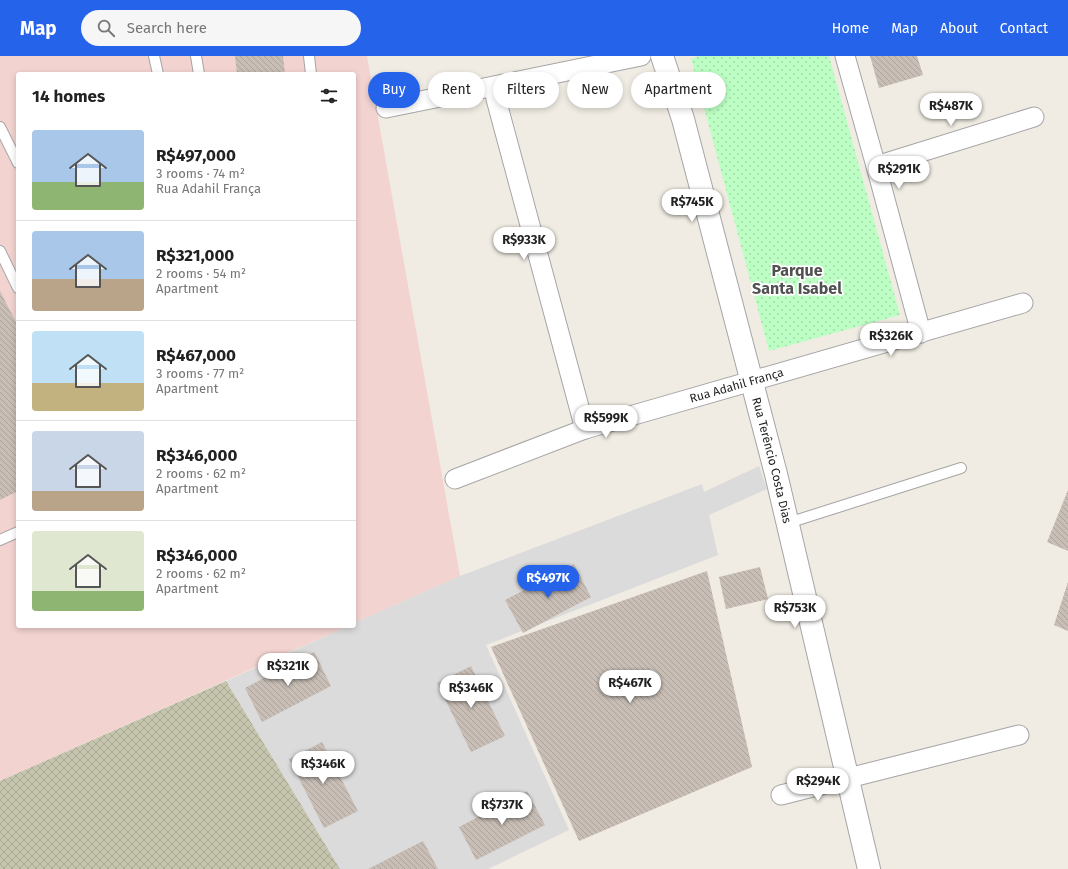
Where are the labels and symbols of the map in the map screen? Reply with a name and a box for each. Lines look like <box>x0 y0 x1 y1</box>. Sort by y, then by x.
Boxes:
pin: R$487K <box>918 93 984 127</box>
pin: R$291K <box>866 156 932 190</box>
pin: R$745K <box>659 189 725 223</box>
pin: R$933K <box>491 227 557 261</box>
district label: Parque Santa Isabel <box>752 261 842 298</box>
pin: R$326K <box>858 323 924 357</box>
street label: Rua Adahil França <box>688 365 785 406</box>
street label: Rua Terêncio Costa Dias <box>749 396 794 525</box>
pin: R$599K <box>573 405 639 439</box>
pin: R$497K <box>515 565 581 599</box>
pin: R$753K <box>762 595 828 629</box>
pin: R$321K <box>255 653 321 687</box>
pin: R$467K <box>597 670 663 704</box>
pin: R$346K <box>438 675 504 709</box>
pin: R$346K <box>290 751 356 785</box>
pin: R$294K <box>785 768 851 802</box>
pin: R$737K <box>469 792 535 826</box>

